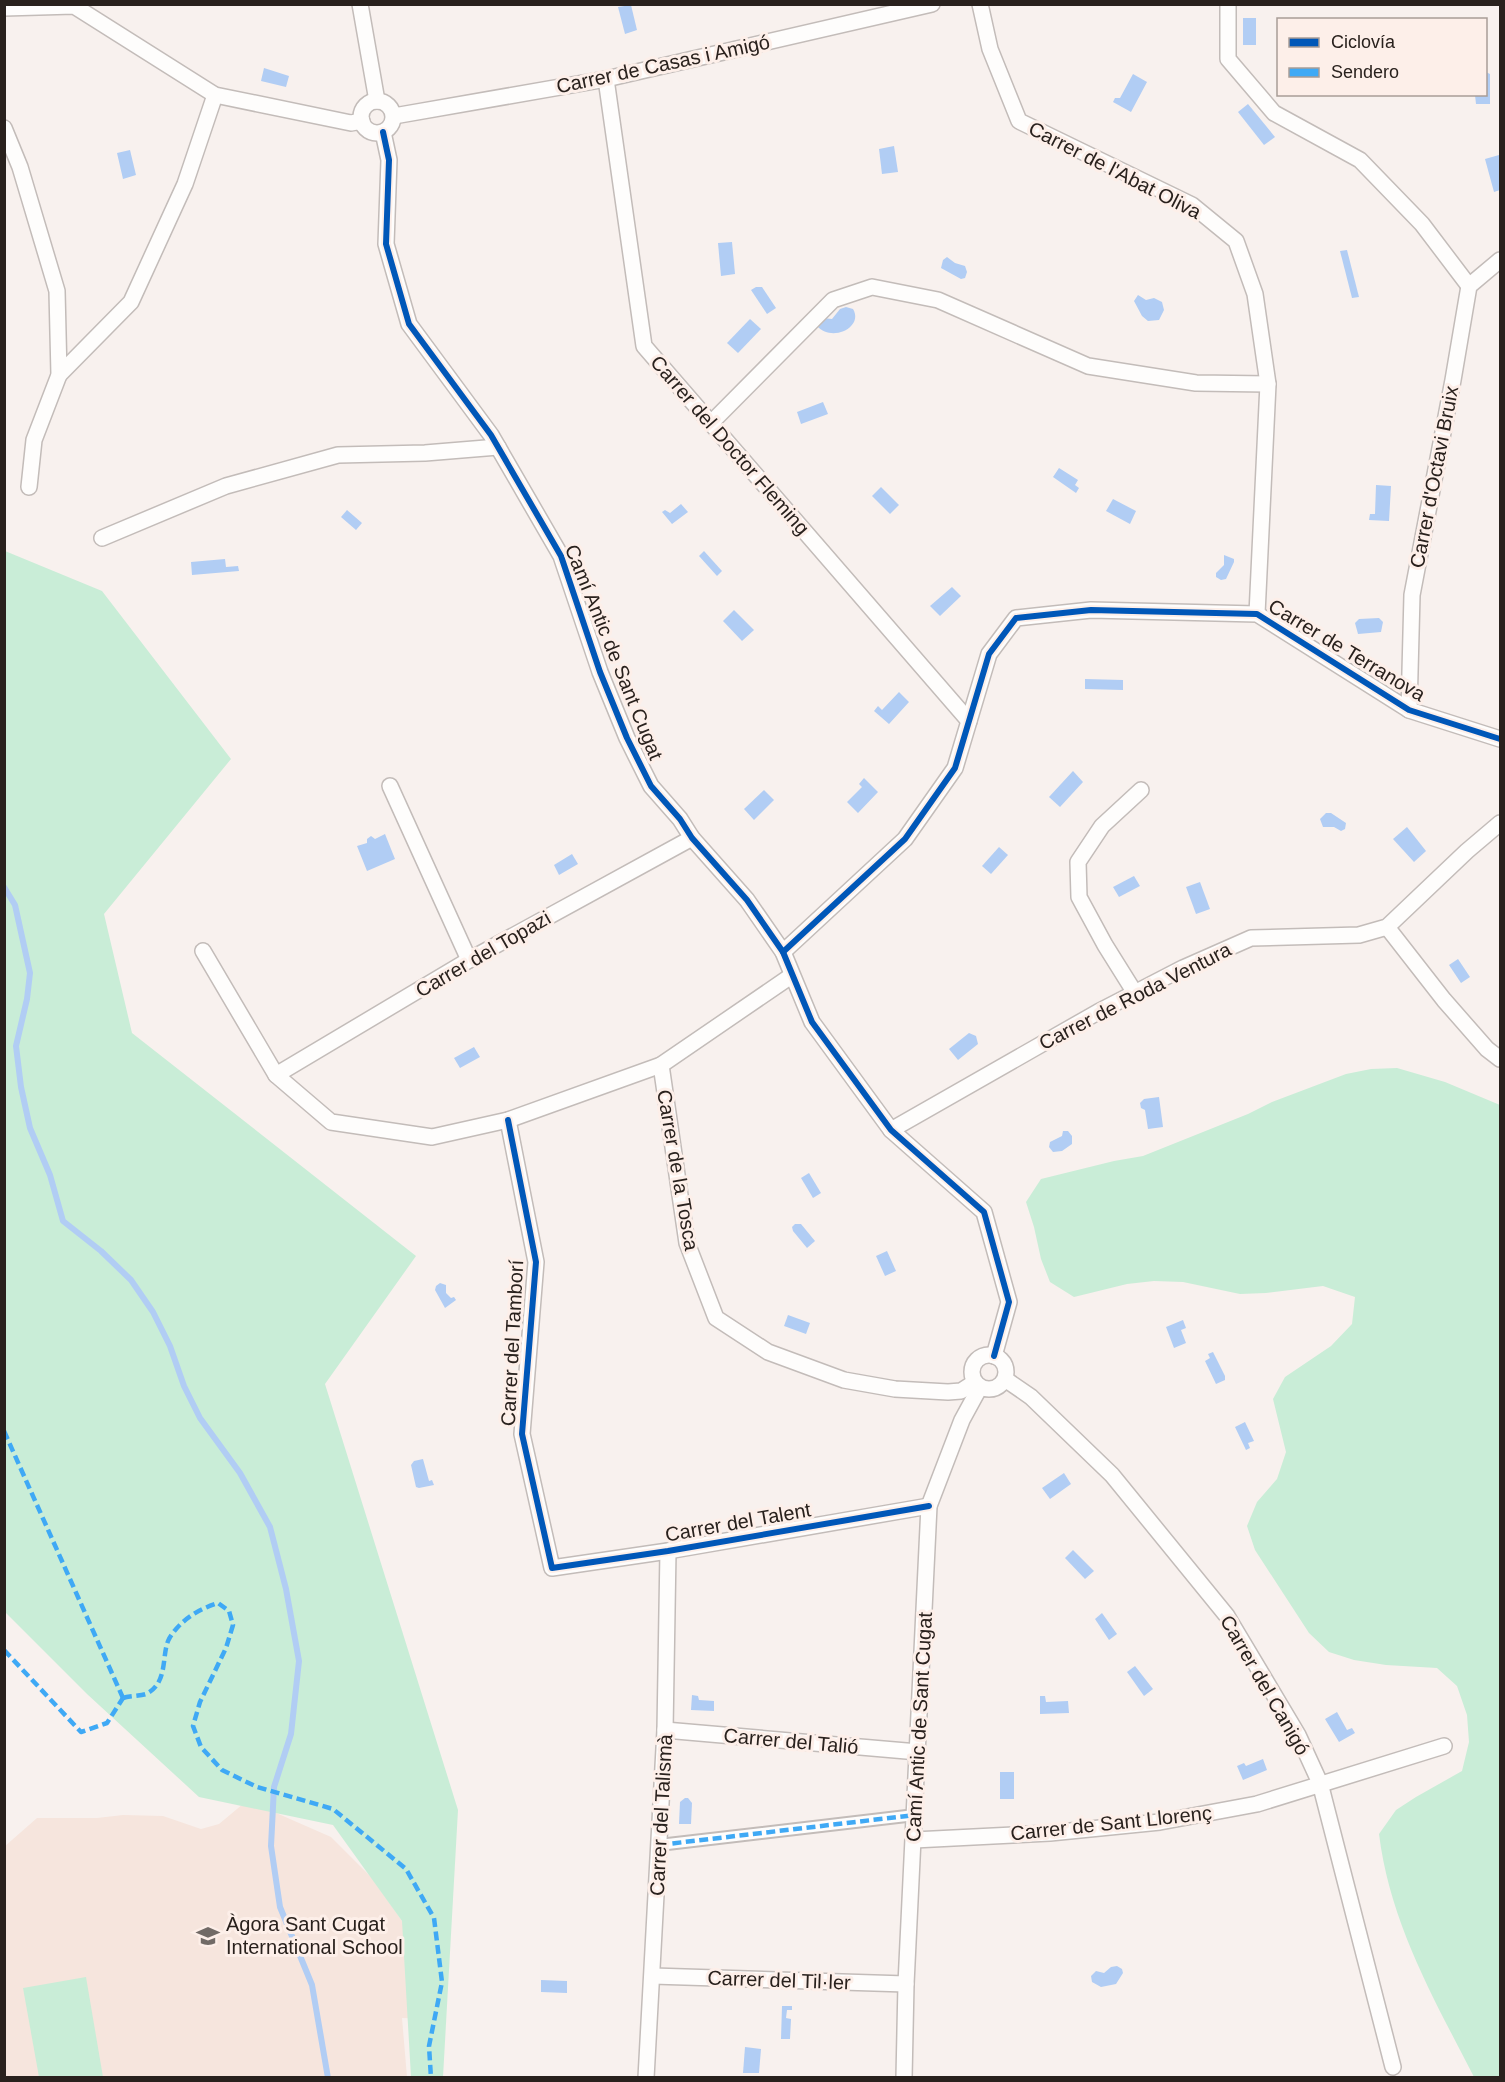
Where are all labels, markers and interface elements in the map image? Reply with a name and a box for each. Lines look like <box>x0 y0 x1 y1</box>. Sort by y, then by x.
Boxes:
legend <box>1277 18 1487 96</box>
street label: Carrer de Casas i Amigó <box>554 31 772 97</box>
text: Ciclovía <box>1331 32 1396 52</box>
text: Sendero <box>1331 62 1399 82</box>
street label: Carrer de l'Abat Oliva <box>1025 117 1206 223</box>
street label: Carrer del Doctor Fleming <box>646 351 814 539</box>
street label: Carrer d'Octavi Bruix <box>1406 384 1462 570</box>
street label: Camí Antic de Sant Cugat <box>561 541 667 763</box>
street label: Carrer de Terranova <box>1265 595 1430 706</box>
street label: Carrer del Topazi <box>412 906 554 1002</box>
street label: Carrer de Roda Ventura <box>1035 938 1235 1054</box>
street label: Carrer de la Tosca <box>653 1088 703 1253</box>
street label: Carrer del Tamborí <box>497 1259 527 1427</box>
street label: Carrer del Talent <box>663 1498 813 1546</box>
street label: Camí Antic de Sant Cugat <box>902 1611 936 1842</box>
street label: Carrer del Canigó <box>1216 1611 1314 1759</box>
street label: Carrer del Talió <box>723 1724 859 1758</box>
street label: Carrer del Talismà <box>646 1733 676 1896</box>
street label: Carrer de Sant Llorenç <box>1009 1801 1213 1845</box>
place label: Àgora Sant Cugat International School <box>226 1913 403 1958</box>
school or university icon: Àgora Sant Cugat International School <box>195 1923 221 1949</box>
street label: Carrer del Til·ler <box>707 1967 851 1994</box>

